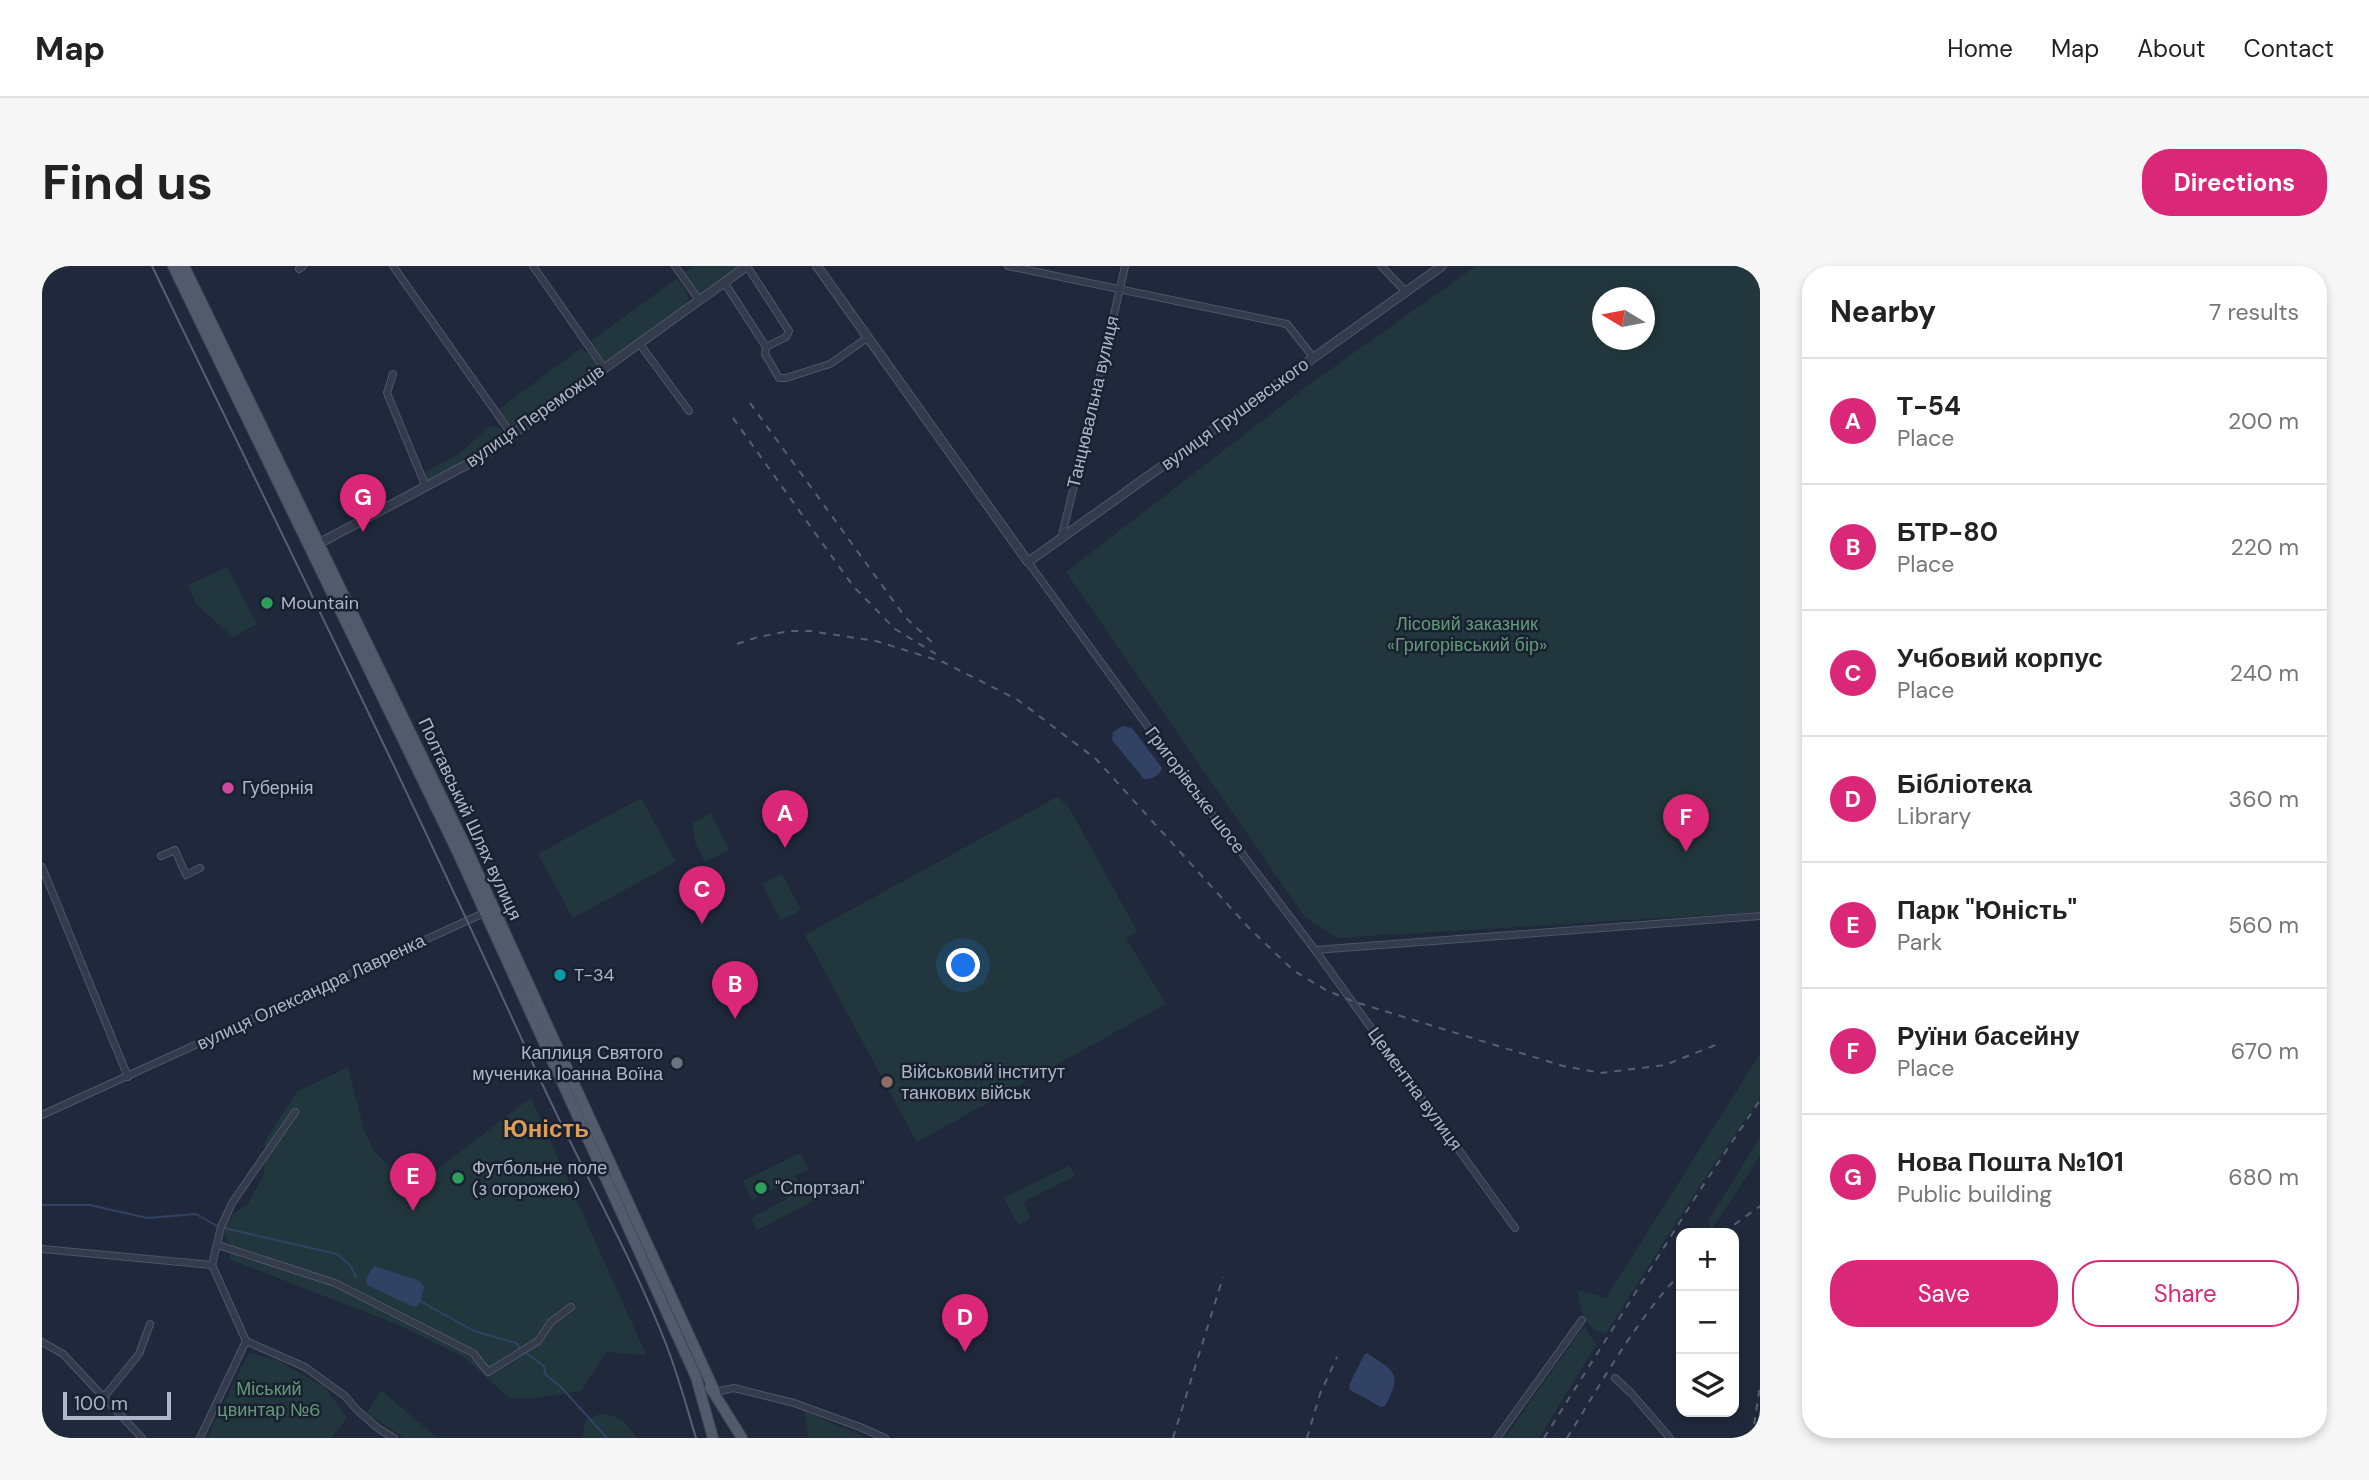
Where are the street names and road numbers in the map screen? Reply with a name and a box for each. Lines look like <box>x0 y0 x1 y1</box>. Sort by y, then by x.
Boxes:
street label: Танцювальна вулиця <box>1061 313 1125 491</box>
street label: вулиця Грушевського <box>1156 352 1314 476</box>
street label: вулиця Переможців <box>461 359 609 473</box>
street label: Полтавський Шлях вулиця <box>413 714 527 924</box>
street label: Григорівське шосе <box>1139 722 1251 858</box>
street label: вулиця Олександра Лавренка <box>193 928 430 1056</box>
street label: Цементна вулиця <box>1362 1022 1468 1156</box>

